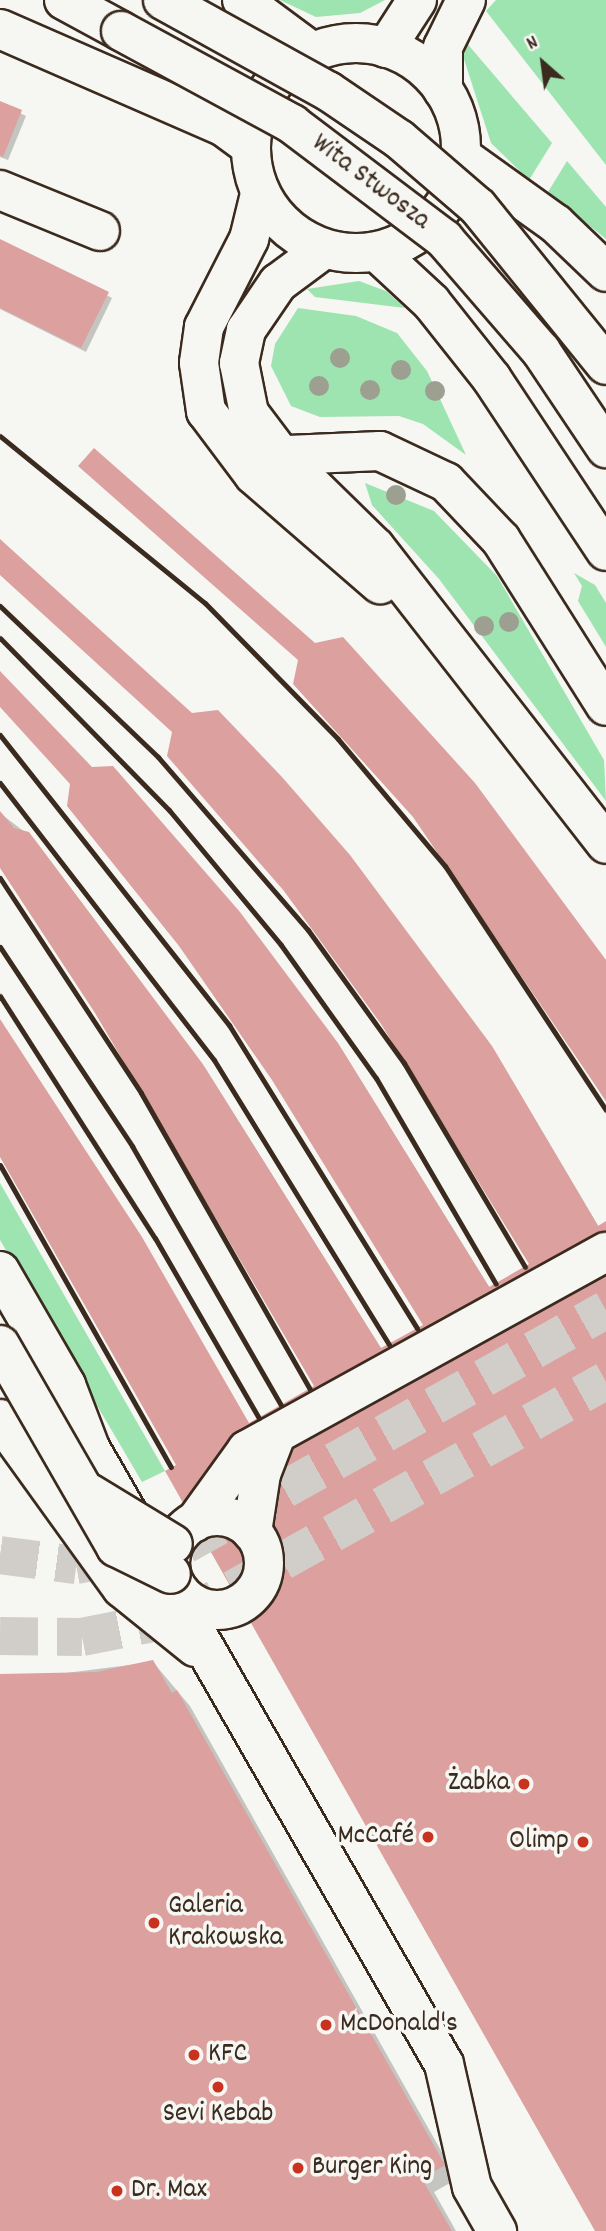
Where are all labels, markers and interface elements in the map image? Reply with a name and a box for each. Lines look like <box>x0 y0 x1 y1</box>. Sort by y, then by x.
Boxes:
north arrow <box>508 28 578 98</box>
text: N <box>522 30 543 58</box>
street label: Wita Stwosza <box>304 128 436 238</box>
place label: Żabka <box>448 1767 510 1801</box>
marker: Żabka <box>516 1776 532 1792</box>
place label: McCafé <box>337 1820 414 1854</box>
place label: Olimp <box>509 1825 569 1859</box>
marker: McCafé <box>420 1829 436 1845</box>
marker: Olimp <box>575 1834 591 1850</box>
place label: Galeria Krakowska <box>168 1890 283 1956</box>
marker: Galeria Krakowska <box>146 1915 162 1931</box>
place label: McDonald's <box>340 2008 458 2042</box>
marker: McDonald's <box>318 2017 334 2033</box>
place label: KFC <box>208 2038 247 2072</box>
marker: KFC <box>186 2047 202 2063</box>
marker: Sevi Kebab <box>210 2079 226 2095</box>
place label: Sevi Kebab <box>163 2098 273 2132</box>
place label: Burger King <box>312 2151 432 2185</box>
marker: Burger King <box>290 2160 306 2176</box>
place label: Dr. Max <box>131 2174 207 2208</box>
marker: Dr. Max <box>109 2183 125 2199</box>

